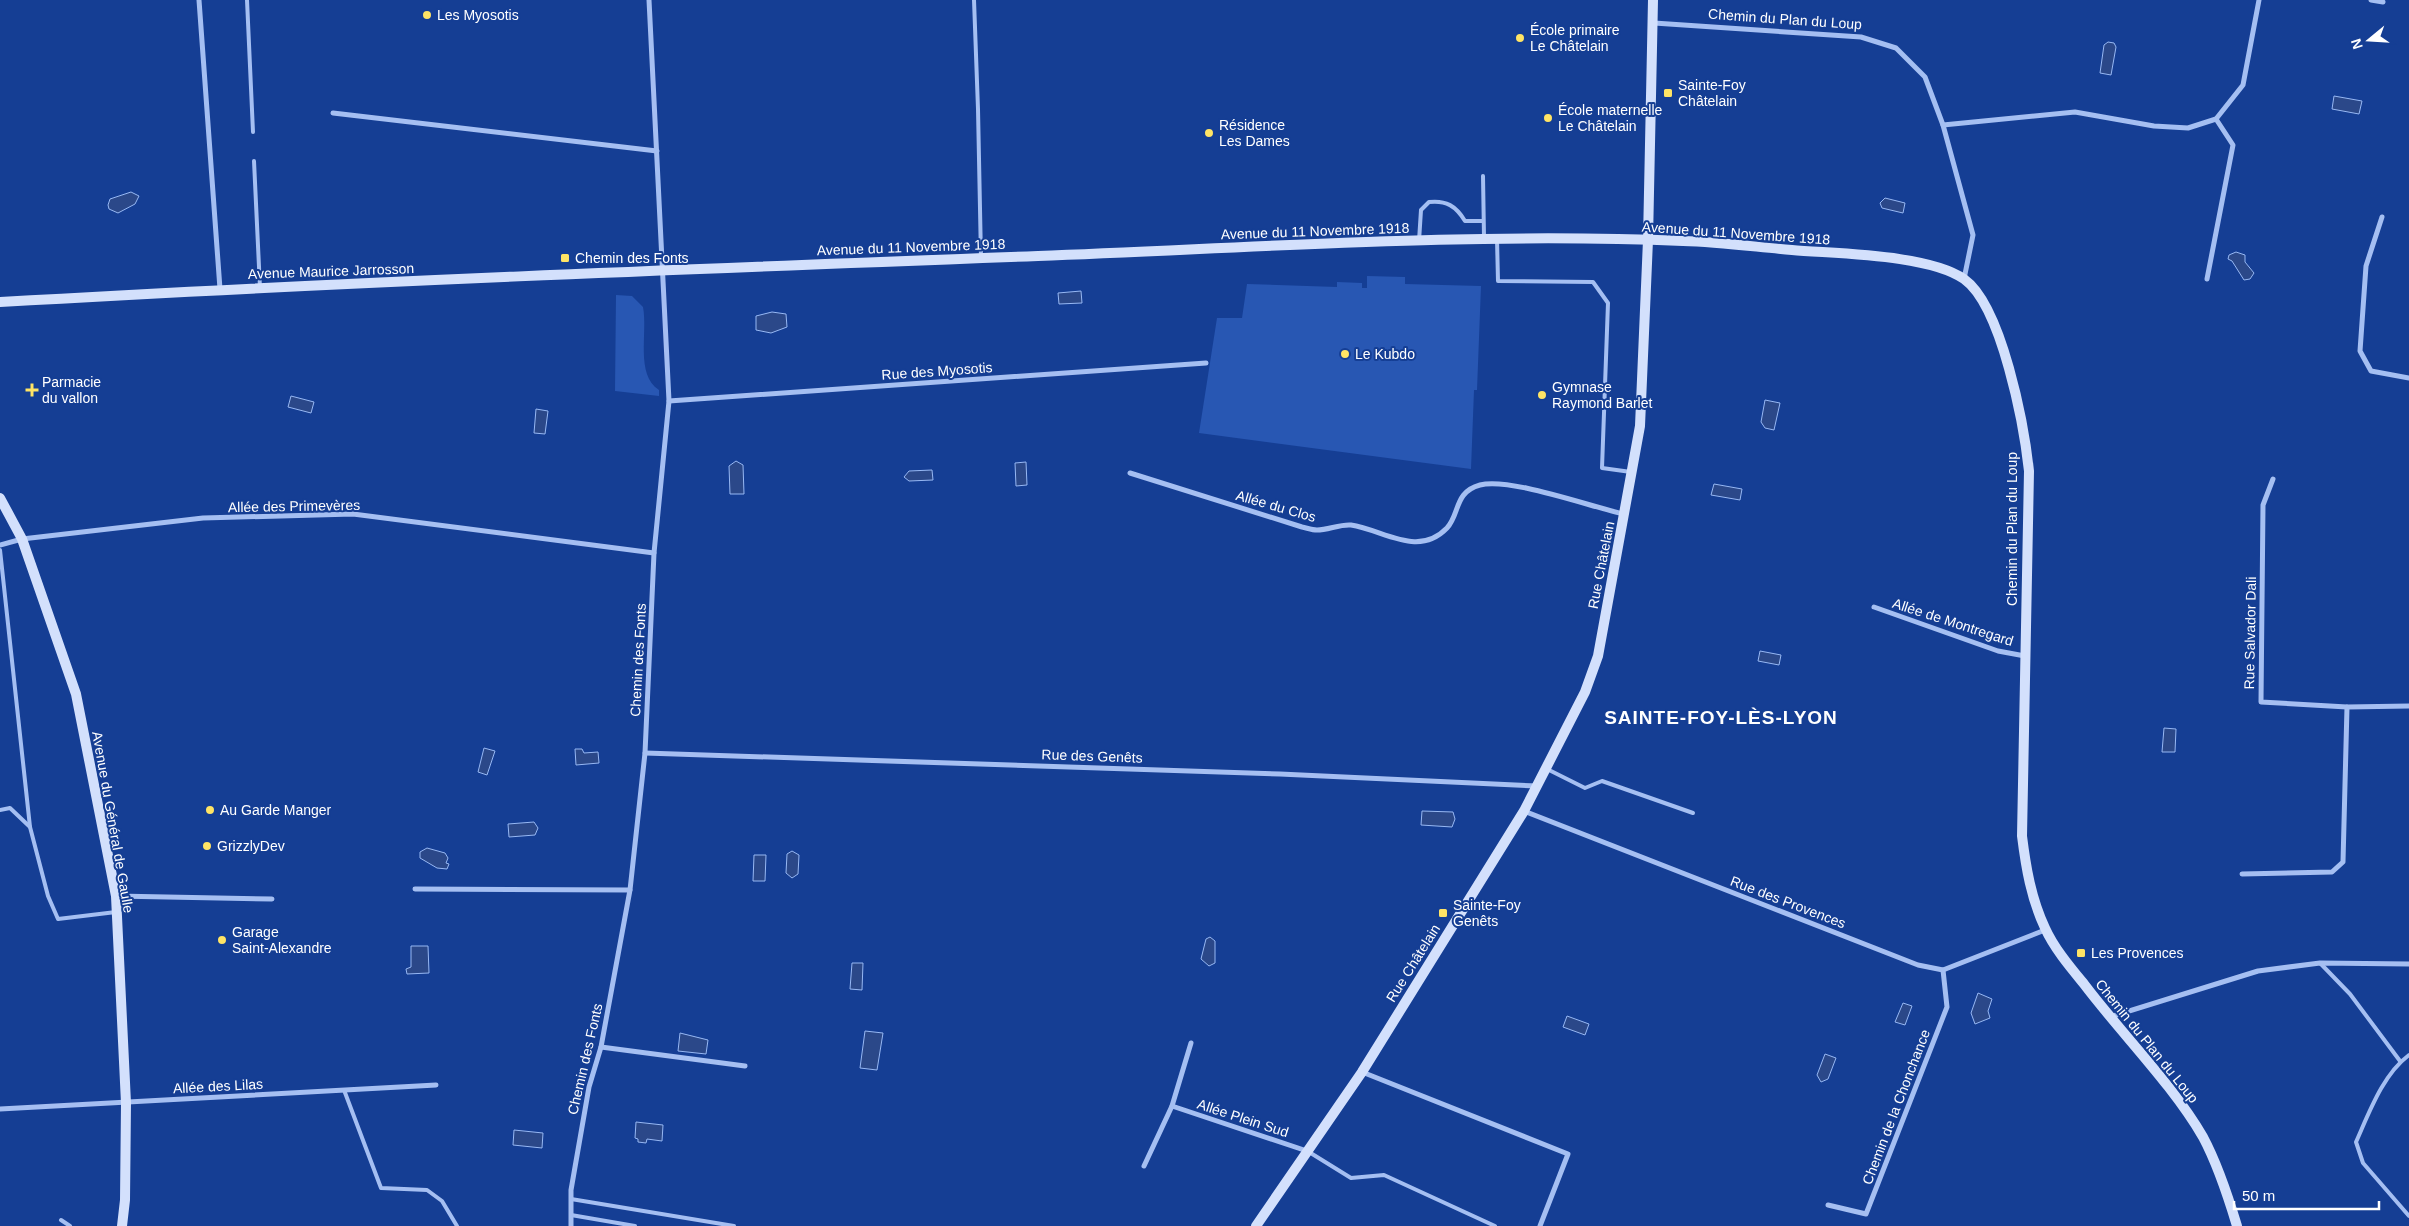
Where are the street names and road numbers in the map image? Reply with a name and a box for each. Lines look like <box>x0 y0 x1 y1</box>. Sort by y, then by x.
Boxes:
street label: Chemin du Plan du Loup <box>1708 6 1863 32</box>
street label: Avenue du 11 Novembre 1918 <box>1641 218 1831 248</box>
street label: Avenue du 11 Novembre 1918 <box>1220 220 1410 242</box>
street label: Avenue du 11 Novembre 1918 <box>816 236 1006 258</box>
street label: Avenue Maurice Jarrosson <box>248 260 414 282</box>
street label: Rue des Myosotis <box>881 359 993 383</box>
street label: Chemin du Plan du Loup <box>2004 452 2020 606</box>
street label: Allée du Clos <box>1234 487 1318 525</box>
street label: Allée des Primevères <box>228 497 360 515</box>
street label: Rue Châtelain <box>1585 520 1617 610</box>
street label: Rue Salvador Dali <box>2241 576 2259 690</box>
street label: Allée de Montregard <box>1891 595 2015 649</box>
street label: Chemin des Fonts <box>627 603 649 717</box>
street label: Avenue du Général de Gaulle <box>89 730 137 914</box>
street label: Rue des Genêts <box>1041 746 1143 766</box>
street label: Rue des Provences <box>1728 873 1848 931</box>
street label: Rue Châtelain <box>1383 921 1443 1005</box>
street label: Chemin du Plan du Loup <box>2092 976 2202 1106</box>
street label: Chemin des Fonts <box>564 1002 606 1116</box>
street label: Chemin de la Chonchance <box>1859 1027 1933 1187</box>
street label: Allée des Lilas <box>173 1076 263 1096</box>
street label: Allée Plein Sud <box>1195 1096 1291 1140</box>

